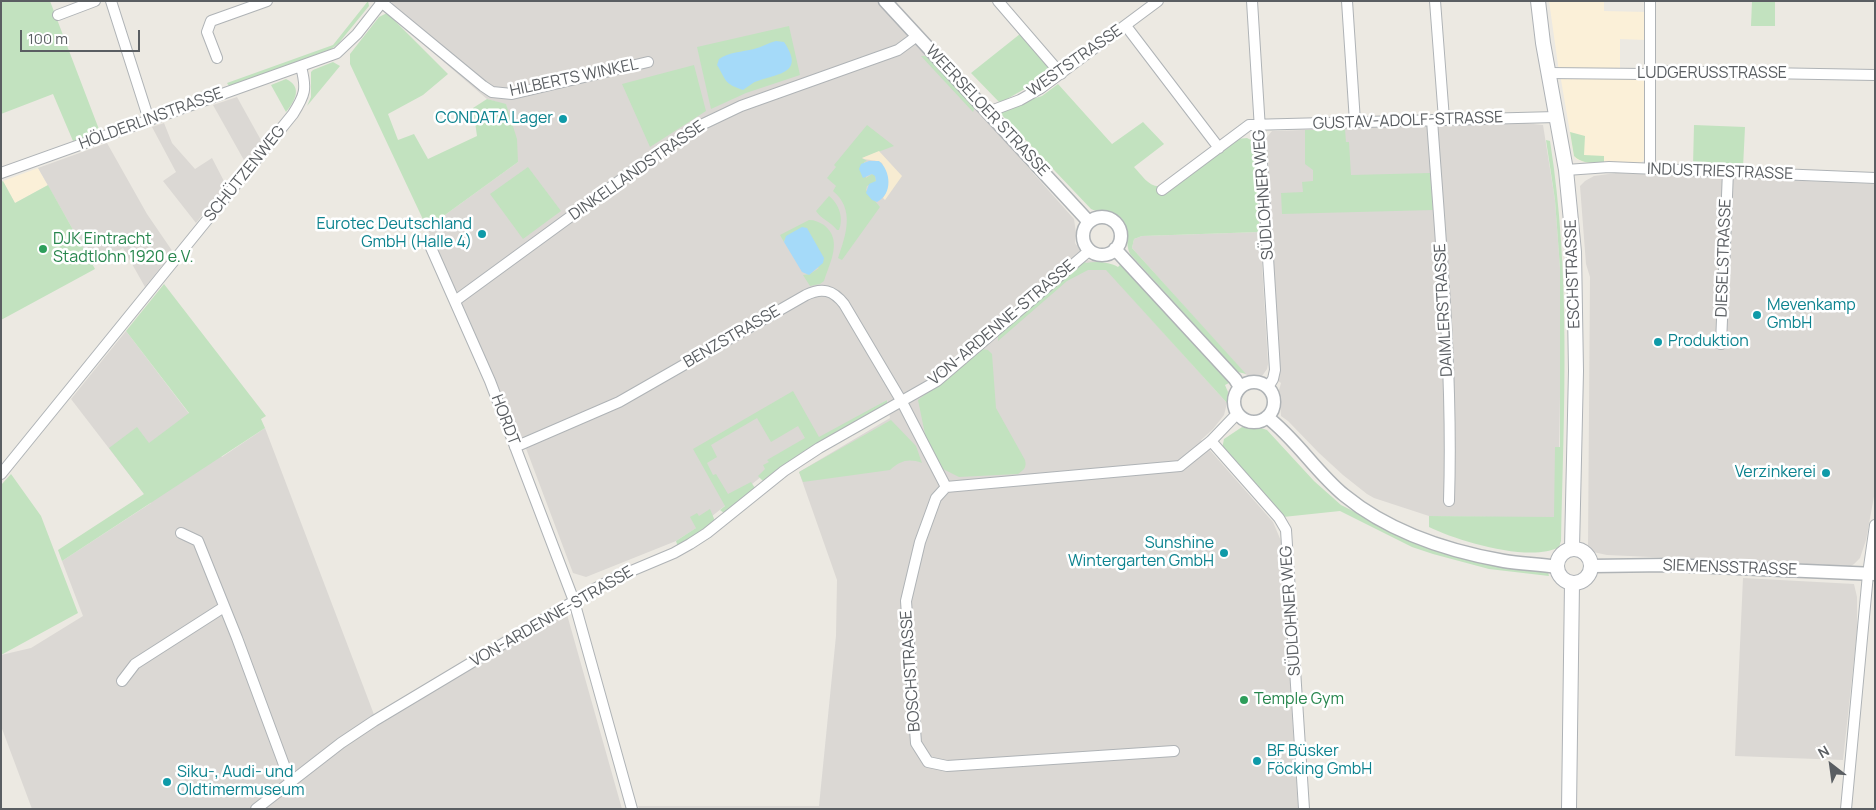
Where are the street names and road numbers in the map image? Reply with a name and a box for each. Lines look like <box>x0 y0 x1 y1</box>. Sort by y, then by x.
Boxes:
street label: WESTSTRASSE <box>1024 21 1126 101</box>
street label: WEERSELOER STRASSE <box>921 41 1053 181</box>
street label: HILBERTS WINKEL <box>508 55 640 101</box>
street label: LUDGERUSSTRASSE <box>1637 64 1787 84</box>
street label: HÖLDERLINSTRASSE <box>76 84 226 154</box>
street label: GUSTAV-ADOLF-STRASSE <box>1313 108 1503 134</box>
street label: DINKELLANDSTRASSE <box>566 117 708 225</box>
street label: SCHÜTZENWEG <box>200 122 290 226</box>
street label: SÜDLOHNER WEG <box>1250 129 1278 261</box>
street label: INDUSTRIESTRASSE <box>1646 160 1794 184</box>
street label: DIESELSTRASSE <box>1712 198 1736 318</box>
street label: ESCHSTRASSE <box>1561 219 1585 329</box>
street label: DAIMLERSTRASSE <box>1431 243 1457 377</box>
street label: VON-ARDENNE-STRASSE <box>925 256 1079 390</box>
street label: BENZSTRASSE <box>680 302 784 372</box>
street label: HORDT <box>487 392 523 448</box>
street label: SÜDLOHNER WEG <box>1277 545 1305 677</box>
street label: SIEMENSSTRASSE <box>1662 556 1798 580</box>
street label: VON-ARDENNE-STRASSE <box>467 562 637 672</box>
street label: BOSCHSTRASSE <box>897 609 925 733</box>

